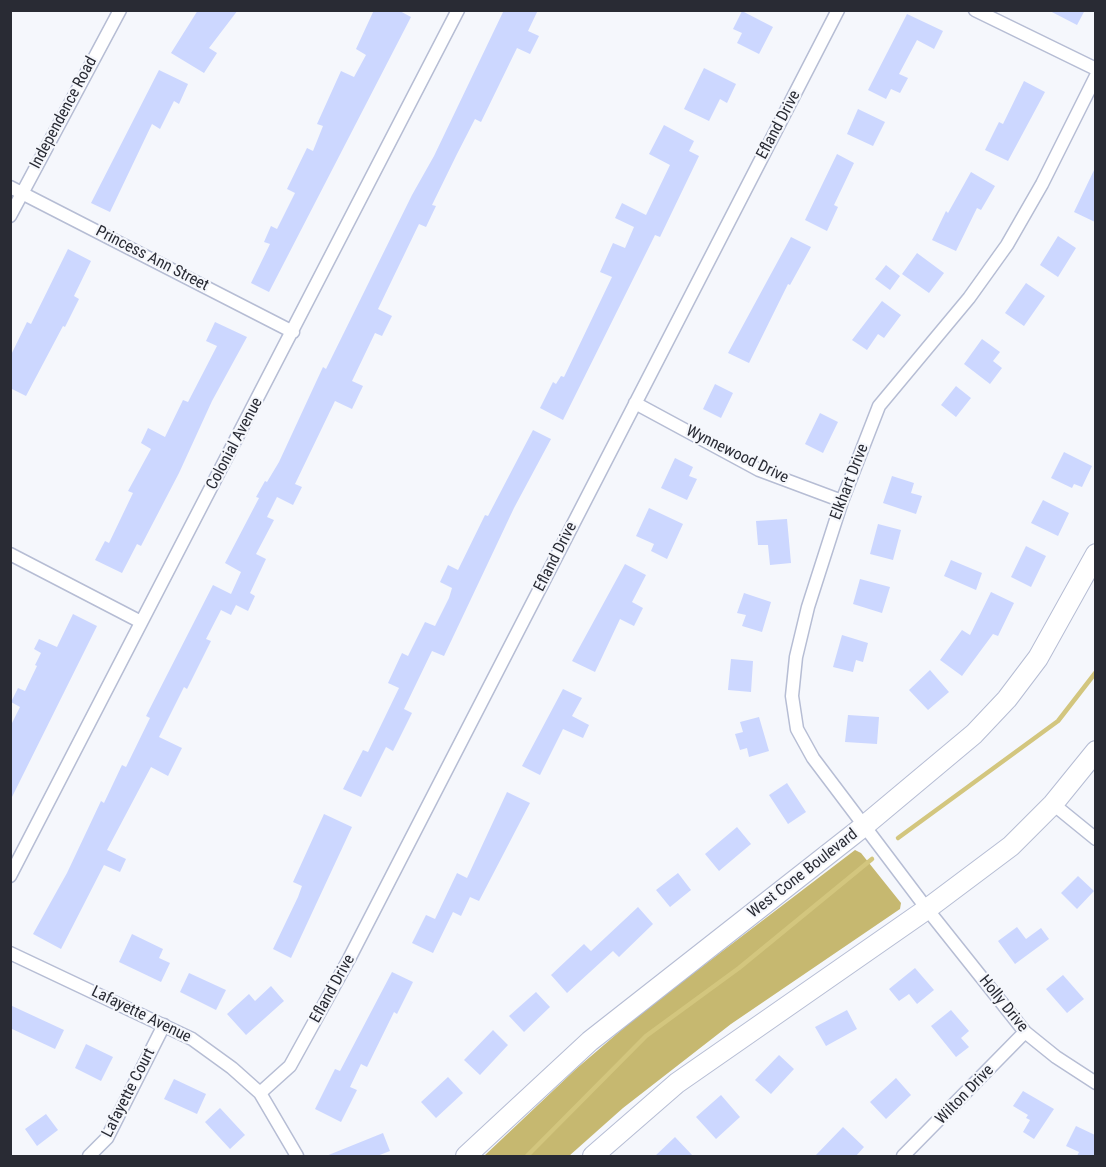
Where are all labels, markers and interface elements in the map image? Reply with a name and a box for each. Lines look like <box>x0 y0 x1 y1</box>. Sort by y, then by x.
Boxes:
street label: Independence Road <box>26 54 102 172</box>
street label: Efland Drive <box>753 87 805 163</box>
street label: Princess Ann Street <box>92 222 212 296</box>
street label: Colonial Avenue <box>203 395 267 493</box>
street label: Wynnewood Drive <box>683 422 791 488</box>
street label: Elkhart Drive <box>827 441 873 523</box>
street label: Efland Drive <box>530 519 582 595</box>
street label: West Cone Boulevard <box>744 825 862 923</box>
street label: Efland Drive <box>306 952 360 1026</box>
street label: Holly Drive <box>974 972 1032 1036</box>
street label: Lafayette Avenue <box>88 983 194 1047</box>
street label: Lafayette Court <box>98 1045 160 1141</box>
street label: Wilton Drive <box>932 1061 998 1129</box>

